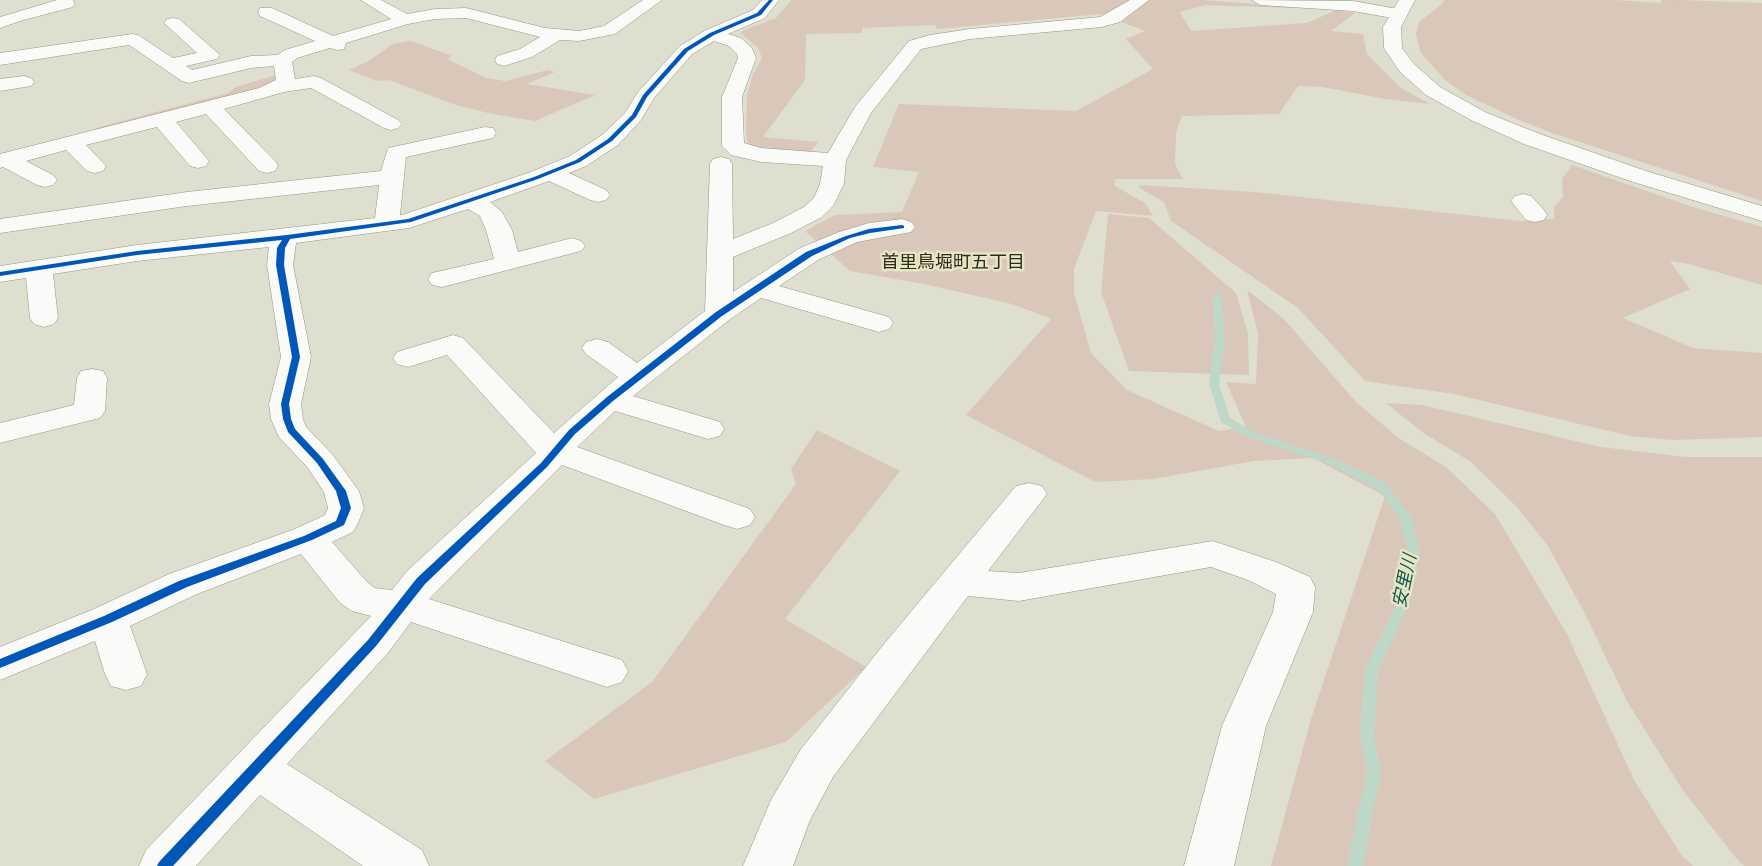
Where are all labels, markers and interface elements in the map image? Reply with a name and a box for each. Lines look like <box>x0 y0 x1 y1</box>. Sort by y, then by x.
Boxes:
district label: 首里鳥堀町五丁目 <box>881 252 1025 274</box>
water label: 安里川 <box>1389 552 1421 610</box>

